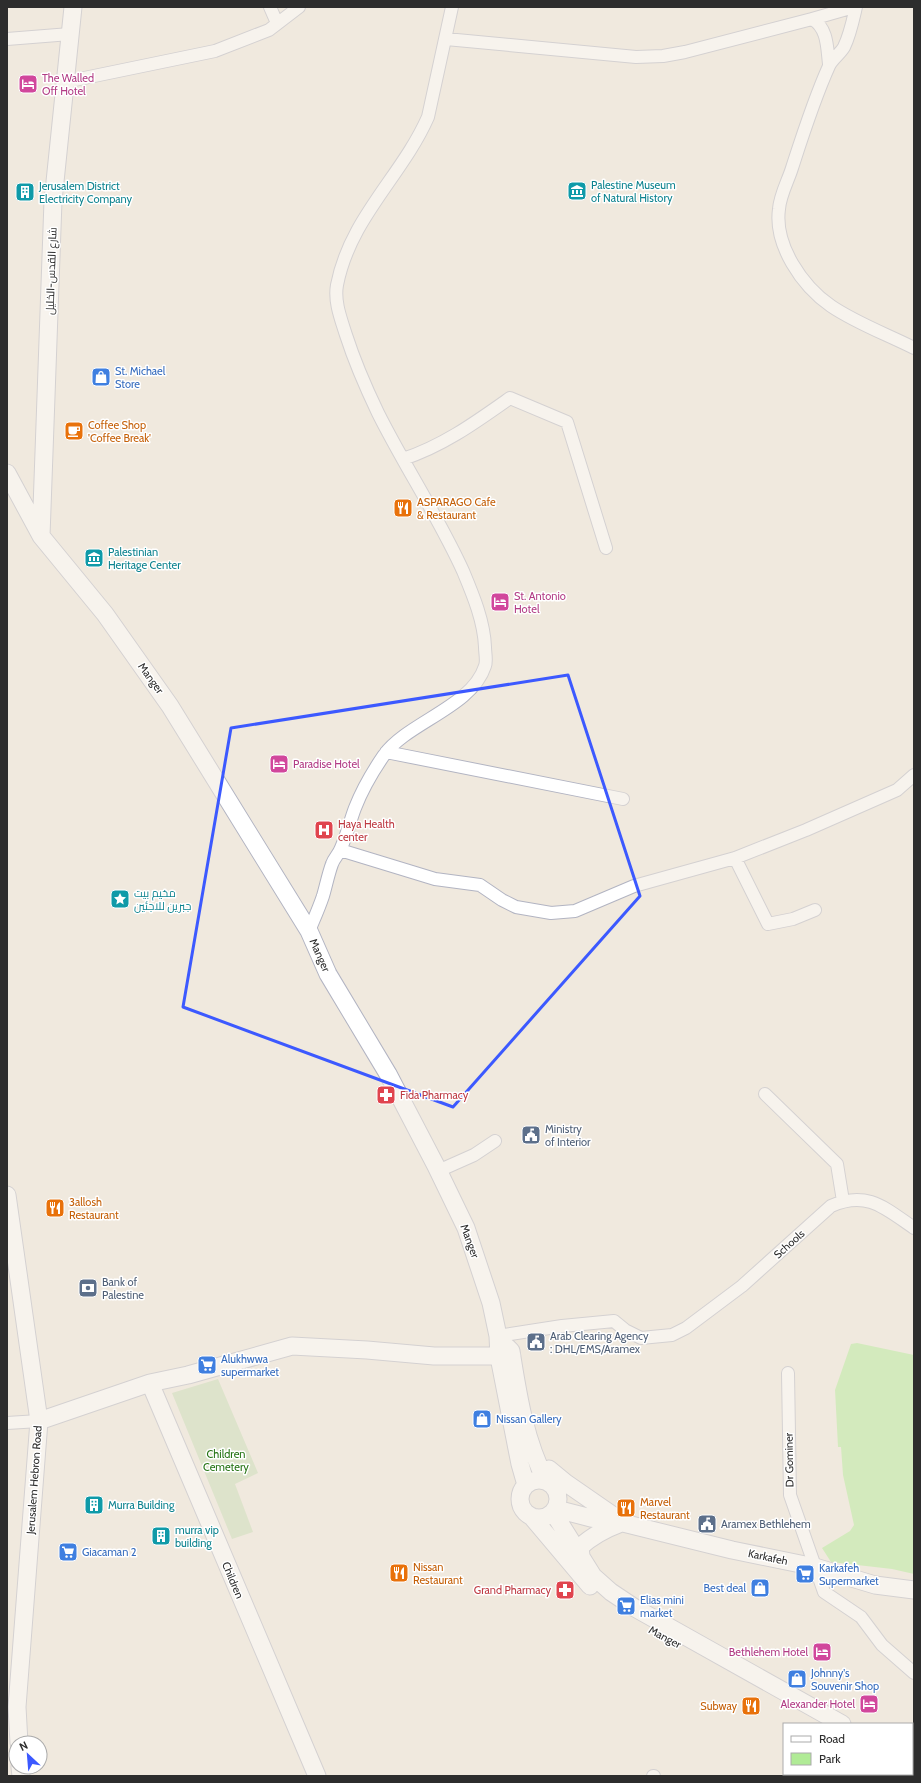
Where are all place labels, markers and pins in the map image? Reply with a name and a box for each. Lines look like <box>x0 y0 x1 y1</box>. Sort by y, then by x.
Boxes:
place label: The Walled Off Hotel <box>42 71 94 98</box>
hotel icon: The Walled Off Hotel <box>17 73 39 95</box>
place label: Palestine Museum of Natural History <box>591 178 676 205</box>
place label: Jerusalem District Electricity Company <box>38 179 133 206</box>
museum icon: Palestine Museum of Natural History <box>566 180 588 202</box>
building icon: Jerusalem District Electricity Company <box>14 181 36 203</box>
place label: St. Michael Store <box>115 364 166 391</box>
shop icon: St. Michael Store <box>90 366 112 388</box>
place label: Coffee Shop 'Coffee Break' <box>88 418 151 445</box>
cafe icon: Coffee Shop 'Coffee Break' <box>63 420 85 442</box>
place label: ASPARAGO Cafe & Restaurant <box>417 495 496 522</box>
restaurant icon: ASPARAGO Cafe & Restaurant <box>392 497 414 519</box>
place label: Palestinian Heritage Center <box>108 545 181 572</box>
museum icon: Palestinian Heritage Center <box>83 547 105 569</box>
place label: St. Antonio Hotel <box>514 589 566 616</box>
hotel icon: St. Antonio Hotel <box>489 591 511 613</box>
hotel icon: Paradise Hotel <box>268 753 290 775</box>
place label: Paradise Hotel <box>293 757 360 771</box>
place label: Haya Health center <box>338 817 395 844</box>
hospital icon: Haya Health center <box>313 819 335 841</box>
place label: مخيم بيت جبرين للاجئين <box>134 886 191 913</box>
place icon: مخيم بيت جبرين للاجئين <box>109 888 131 910</box>
pharmacy icon: Fida Pharmacy <box>375 1084 397 1106</box>
place label: Fida Pharmacy <box>400 1088 469 1102</box>
place label: Ministry of Interior <box>545 1122 591 1149</box>
public building icon: Ministry of Interior <box>520 1124 542 1146</box>
place label: 3allosh Restaurant <box>69 1195 119 1222</box>
restaurant icon: 3allosh Restaurant <box>44 1197 66 1219</box>
place label: Bank of Palestine <box>102 1275 144 1302</box>
bank icon: Bank of Palestine <box>77 1277 99 1299</box>
place label: Arab Clearing Agency : DHL/EMS/Aramex <box>550 1329 649 1356</box>
public building icon: Arab Clearing Agency : DHL/EMS/Aramex <box>525 1331 547 1353</box>
place label: Alukhwwa supermarket <box>221 1352 279 1379</box>
supermarket icon: Alukhwwa supermarket <box>196 1354 218 1376</box>
shop icon: Nissan Gallery <box>471 1408 493 1430</box>
place label: Nissan Gallery <box>496 1412 562 1426</box>
building icon: Murra Building <box>83 1494 105 1516</box>
place label: Marvel Restaurant <box>640 1495 690 1522</box>
restaurant icon: Marvel Restaurant <box>615 1497 637 1519</box>
place label: Murra Building <box>108 1498 175 1512</box>
public building icon: Aramex Bethlehem <box>696 1513 718 1535</box>
place label: Aramex Bethlehem <box>721 1517 811 1531</box>
place label: murra vip building <box>175 1523 219 1550</box>
building icon: murra vip building <box>150 1525 172 1547</box>
supermarket icon: Giacaman 2 <box>57 1541 79 1563</box>
place label: Giacaman 2 <box>82 1545 137 1559</box>
place label: Nissan Restaurant <box>413 1560 463 1587</box>
place label: Karkafeh Supermarket <box>819 1561 879 1588</box>
restaurant icon: Nissan Restaurant <box>388 1562 410 1584</box>
supermarket icon: Karkafeh Supermarket <box>794 1563 816 1585</box>
shop icon: Best deal <box>749 1577 771 1599</box>
pharmacy icon: Grand Pharmacy <box>554 1579 576 1601</box>
place label: Best deal <box>703 1581 746 1595</box>
place label: Grand Pharmacy <box>474 1583 551 1597</box>
place label: Elias mini market <box>640 1593 684 1620</box>
supermarket icon: Elias mini market <box>615 1595 637 1617</box>
hotel icon: Bethlehem Hotel <box>811 1641 833 1663</box>
place label: Bethlehem Hotel <box>729 1645 808 1659</box>
place label: Johnny's Souvenir Shop <box>810 1666 879 1693</box>
shop icon: Johnny's Souvenir Shop <box>786 1668 808 1690</box>
hotel icon: Alexander Hotel <box>858 1693 880 1715</box>
restaurant icon: Subway <box>740 1695 762 1717</box>
place label: Alexander Hotel <box>780 1697 855 1711</box>
place label: Subway <box>700 1699 737 1713</box>

